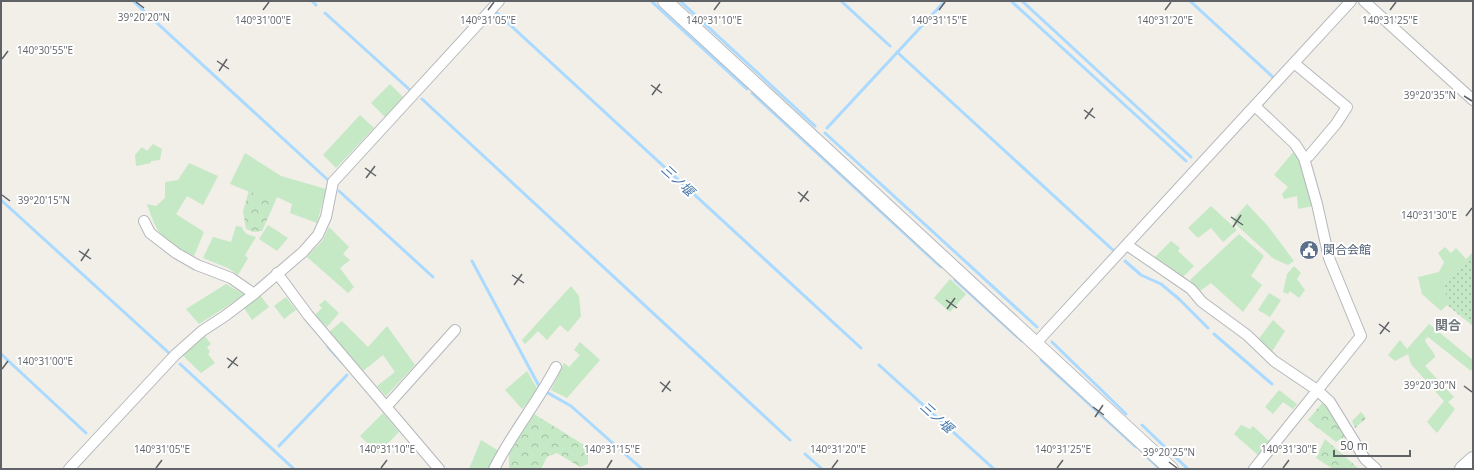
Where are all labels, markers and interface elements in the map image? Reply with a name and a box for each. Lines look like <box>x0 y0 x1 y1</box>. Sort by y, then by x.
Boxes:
text: 39°20'20"N <box>118 10 170 24</box>
text: 140°31'00"E <box>235 13 291 27</box>
text: 140°31'05"E <box>460 13 516 27</box>
text: 140°31'10"E <box>686 13 742 27</box>
text: 140°31'15"E <box>911 13 967 27</box>
text: 140°31'20"E <box>1137 13 1193 27</box>
text: 140°31'25"E <box>1362 13 1418 27</box>
text: 140°30'55"E <box>17 43 73 57</box>
text: 39°20'35"N <box>1404 88 1456 102</box>
water label: 三ノ堰 <box>658 160 700 201</box>
text: 39°20'15"N <box>18 193 70 207</box>
text: 140°31'30"E <box>1401 208 1457 222</box>
public building icon: 関合会館 <box>1298 239 1320 261</box>
place label: 関合会館 <box>1323 241 1371 258</box>
district label: 関合 <box>1435 316 1461 334</box>
text: 140°31'00"E <box>17 354 73 368</box>
text: 39°20'30"N <box>1404 378 1456 392</box>
water label: 三ノ堰 <box>916 397 959 438</box>
scale bar <box>1334 432 1410 458</box>
text: 50 m <box>1340 437 1368 454</box>
text: 140°31'05"E <box>134 442 190 456</box>
text: 140°31'10"E <box>359 442 415 456</box>
text: 140°31'15"E <box>584 442 640 456</box>
text: 140°31'20"E <box>810 442 866 456</box>
text: 140°31'25"E <box>1035 442 1091 456</box>
text: 140°31'30"E <box>1261 442 1317 456</box>
text: 39°20'25"N <box>1143 445 1195 459</box>

